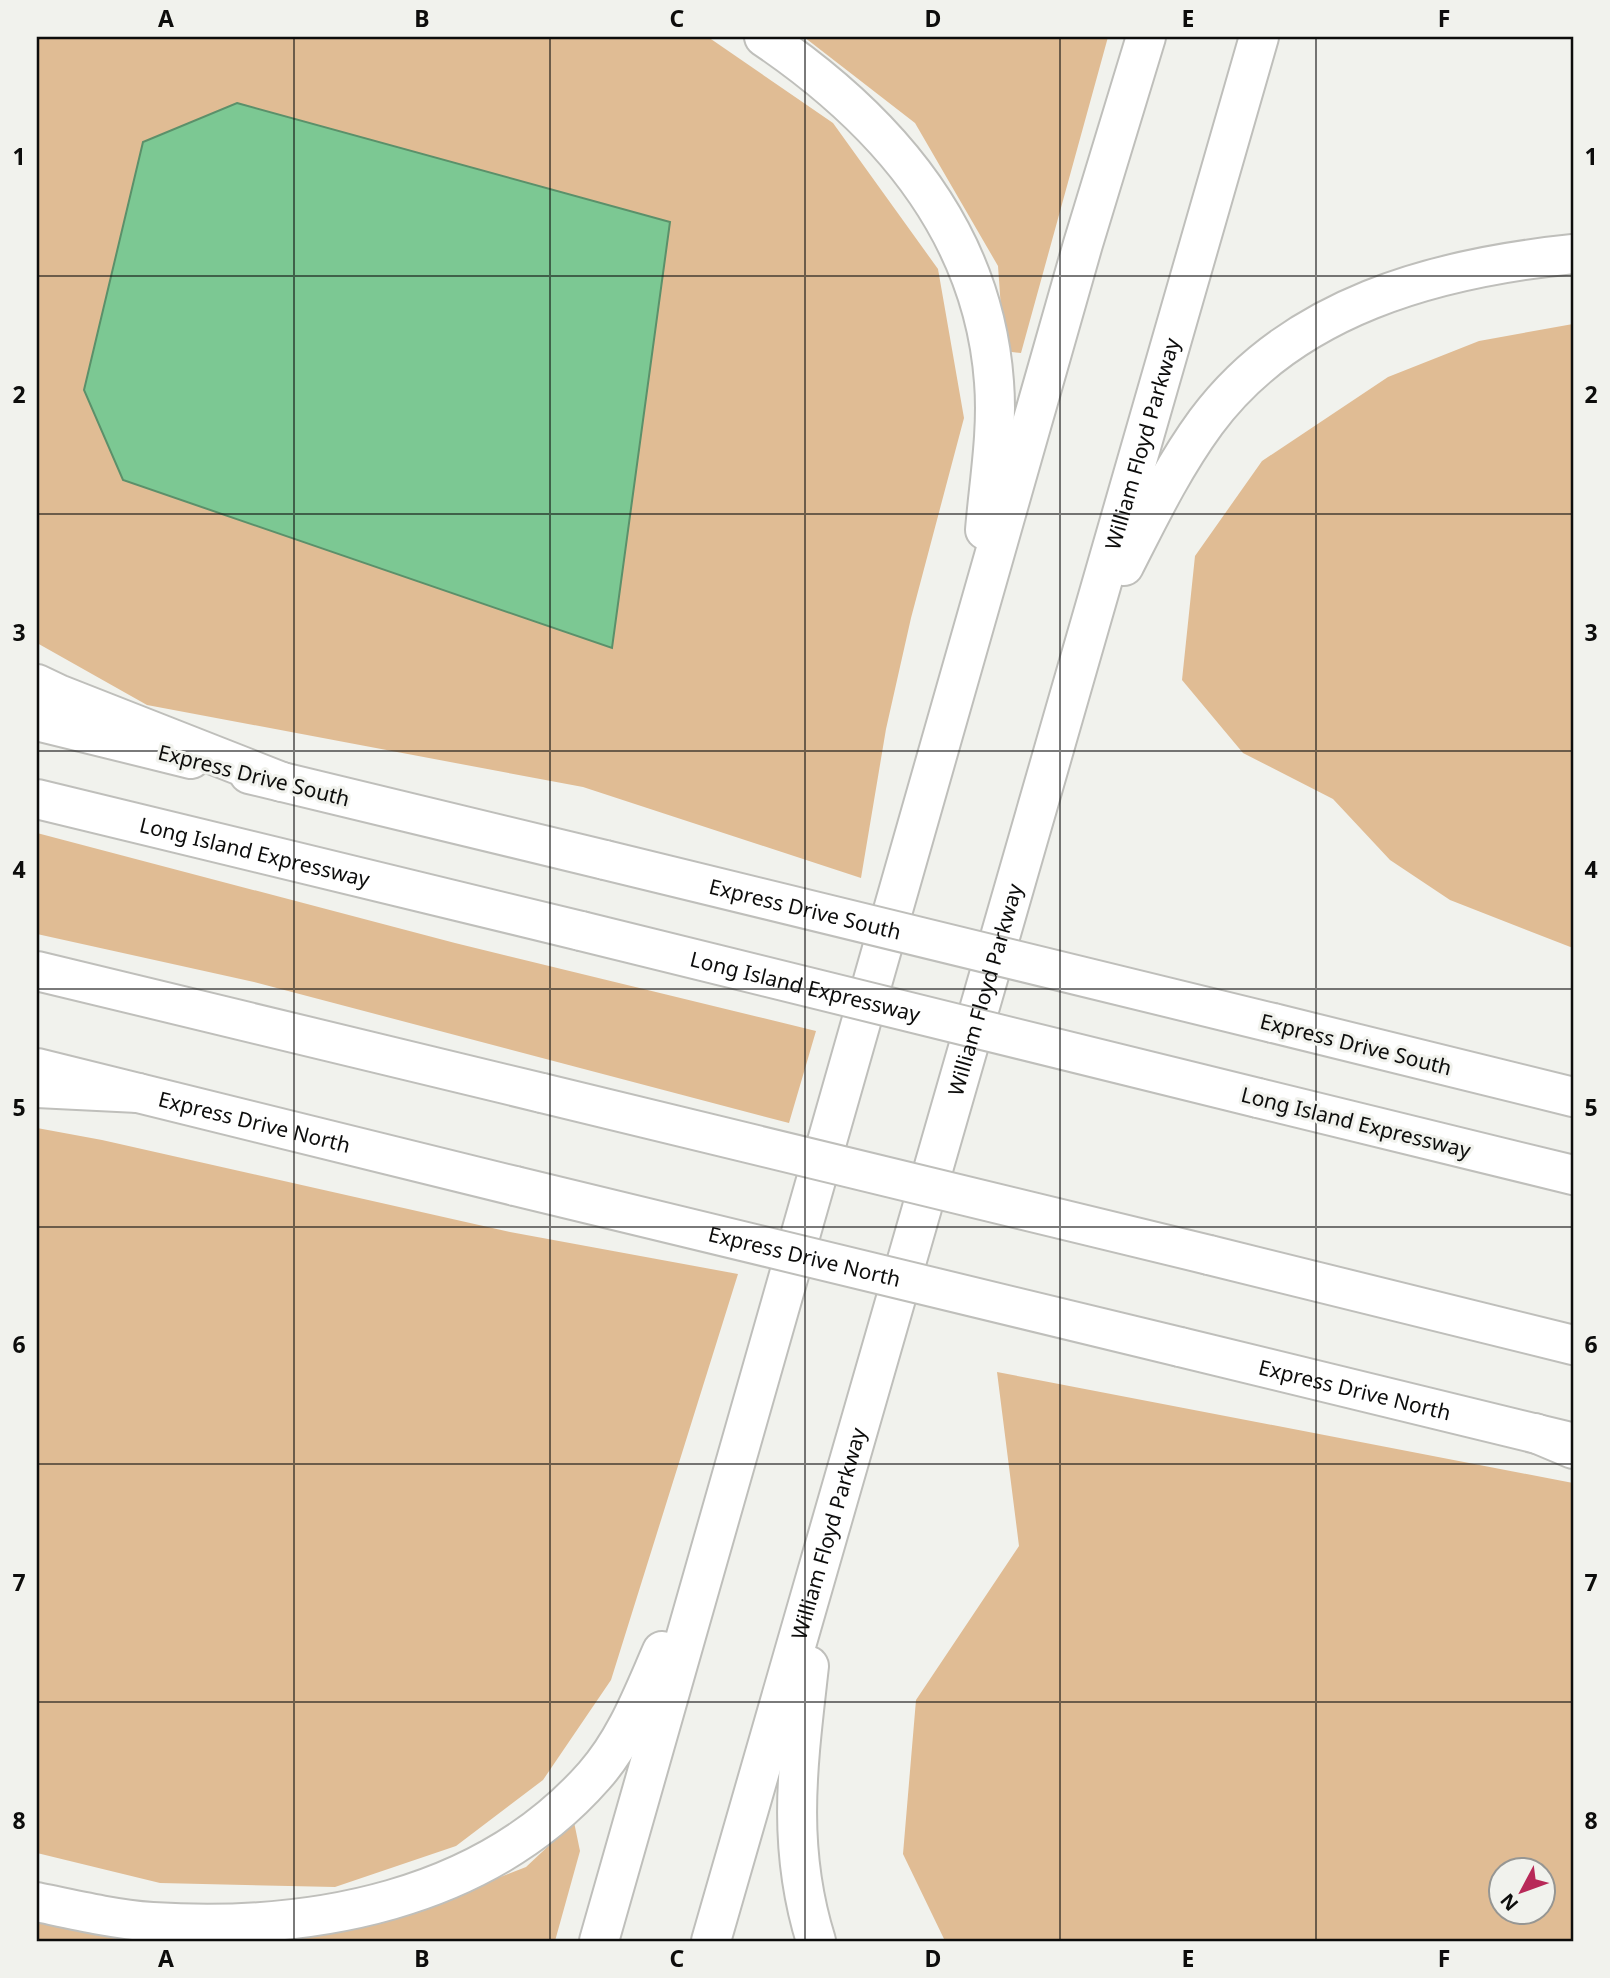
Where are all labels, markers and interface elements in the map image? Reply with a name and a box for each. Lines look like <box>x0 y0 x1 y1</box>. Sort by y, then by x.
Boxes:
text: A <box>158 2 174 34</box>
text: B <box>414 2 430 34</box>
text: C <box>670 2 685 34</box>
text: D <box>925 2 941 34</box>
text: E <box>1182 2 1194 34</box>
text: F <box>1438 2 1450 34</box>
text: 1 <box>12 140 26 172</box>
text: 1 <box>1584 140 1598 172</box>
street label: William Floyd Parkway <box>1098 334 1186 553</box>
text: 2 <box>12 378 26 410</box>
text: 2 <box>1584 378 1598 410</box>
text: 3 <box>12 616 26 648</box>
text: 3 <box>1584 616 1598 648</box>
street label: Express Drive South <box>155 738 353 812</box>
street label: Long Island Expressway <box>137 810 373 893</box>
text: 4 <box>12 853 26 885</box>
text: 4 <box>1584 853 1598 885</box>
street label: Express Drive South <box>706 872 904 946</box>
street label: William Floyd Parkway <box>941 880 1029 1099</box>
street label: Long Island Expressway <box>687 944 923 1028</box>
street label: Express Drive South <box>1257 1007 1455 1081</box>
street label: Long Island Expressway <box>1238 1080 1474 1164</box>
street label: Express Drive North <box>156 1085 353 1159</box>
text: 5 <box>12 1091 26 1123</box>
text: 5 <box>1584 1091 1598 1123</box>
street label: Express Drive North <box>706 1219 904 1293</box>
text: 6 <box>12 1328 26 1360</box>
text: 6 <box>1584 1328 1598 1360</box>
street label: Express Drive North <box>1256 1353 1454 1426</box>
street label: William Floyd Parkway <box>784 1424 872 1643</box>
text: 7 <box>12 1566 26 1598</box>
text: 7 <box>1584 1566 1598 1598</box>
text: 8 <box>12 1804 26 1836</box>
text: 8 <box>1584 1804 1598 1836</box>
north arrow <box>1488 1856 1558 1926</box>
text: N <box>1494 1888 1524 1917</box>
text: A <box>158 1942 174 1974</box>
text: B <box>414 1942 430 1974</box>
text: C <box>670 1942 685 1974</box>
text: D <box>925 1942 941 1974</box>
text: E <box>1182 1942 1194 1974</box>
text: F <box>1438 1942 1450 1974</box>

